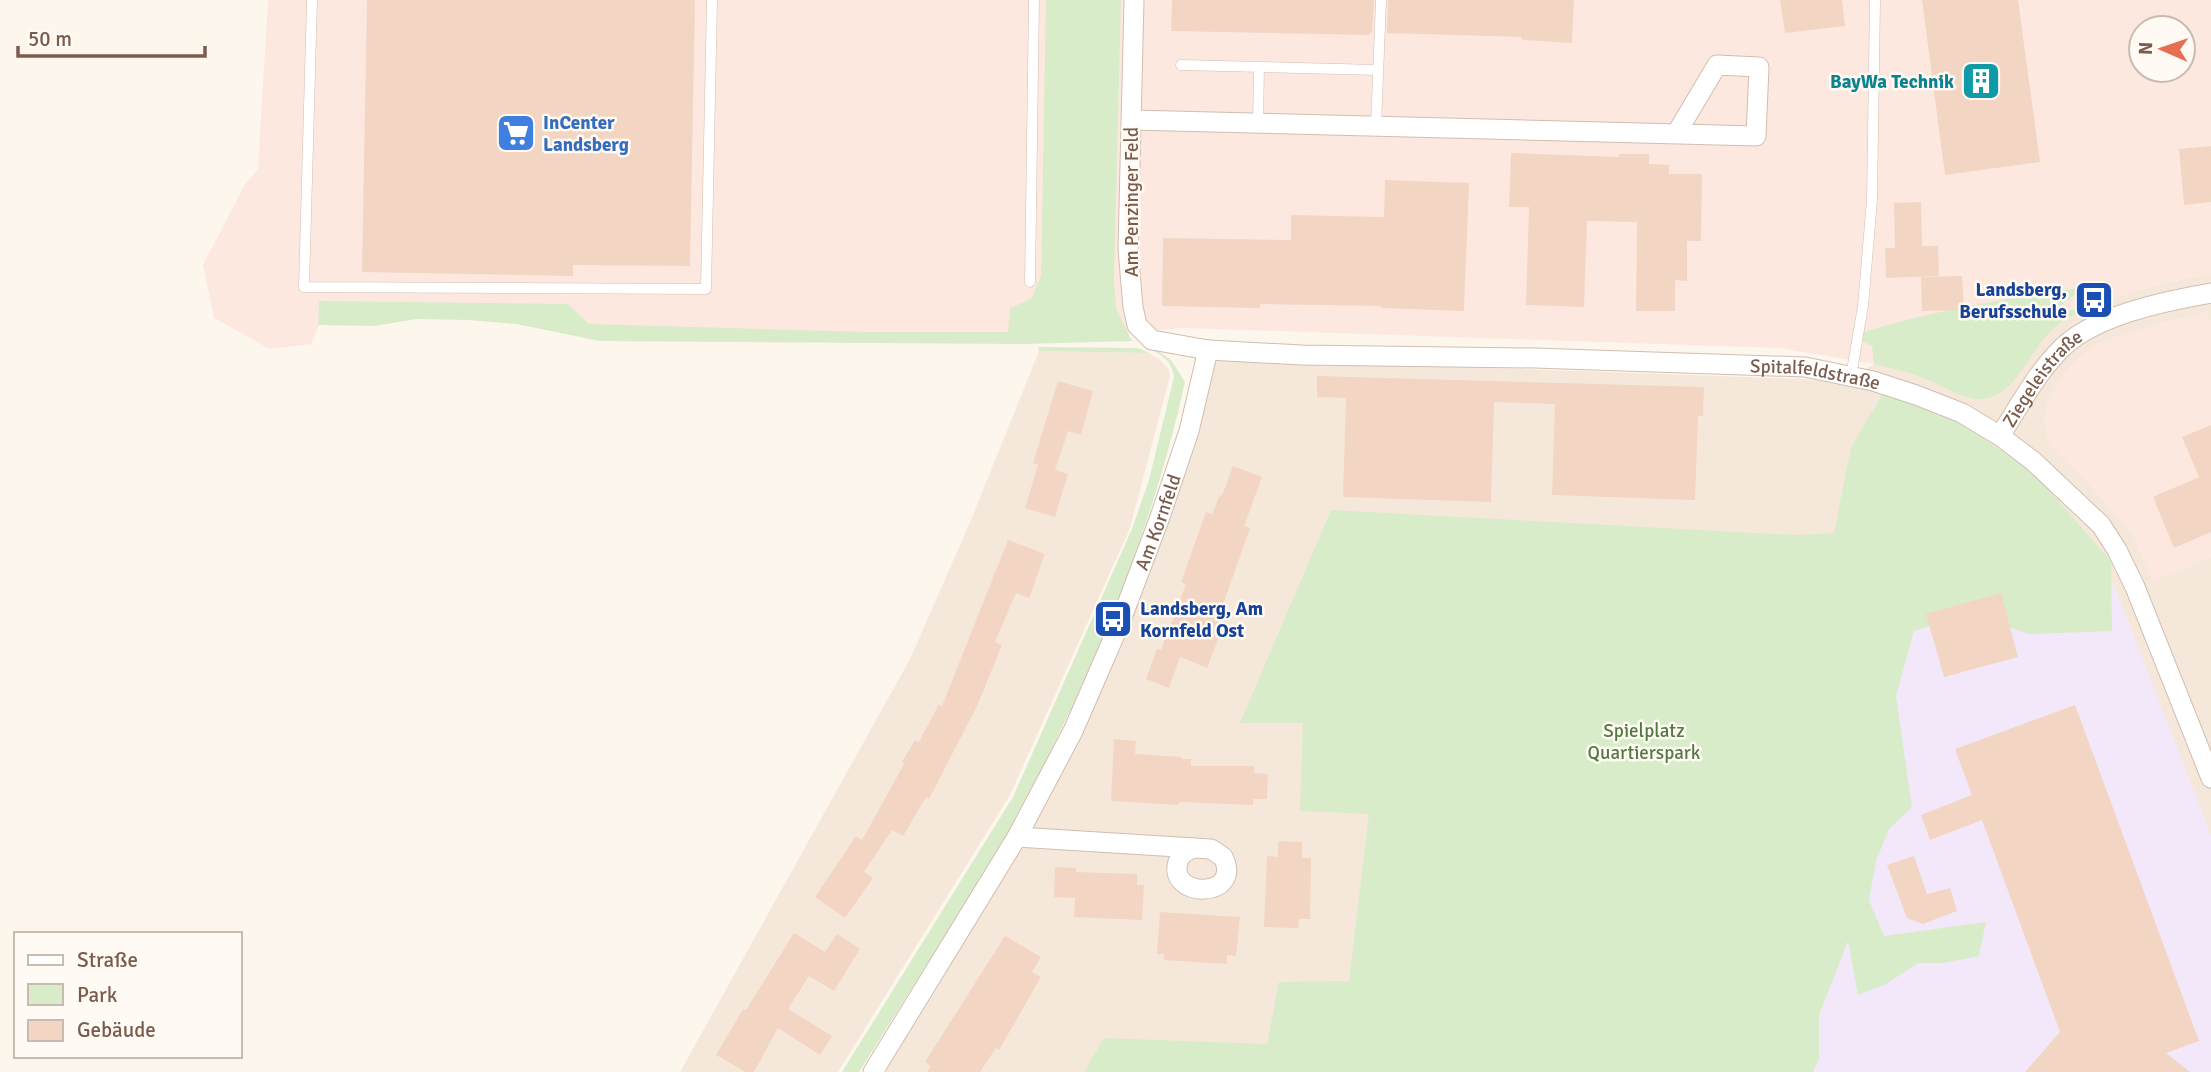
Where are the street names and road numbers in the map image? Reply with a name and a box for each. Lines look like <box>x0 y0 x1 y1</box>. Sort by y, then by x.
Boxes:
street label: Am Penzinger Feld <box>1120 127 1144 277</box>
street label: Ziegeleistraße <box>1997 325 2087 432</box>
street label: Spitalfeldstraße <box>1750 354 1883 396</box>
street label: Am Kornfeld <box>1130 471 1187 574</box>

